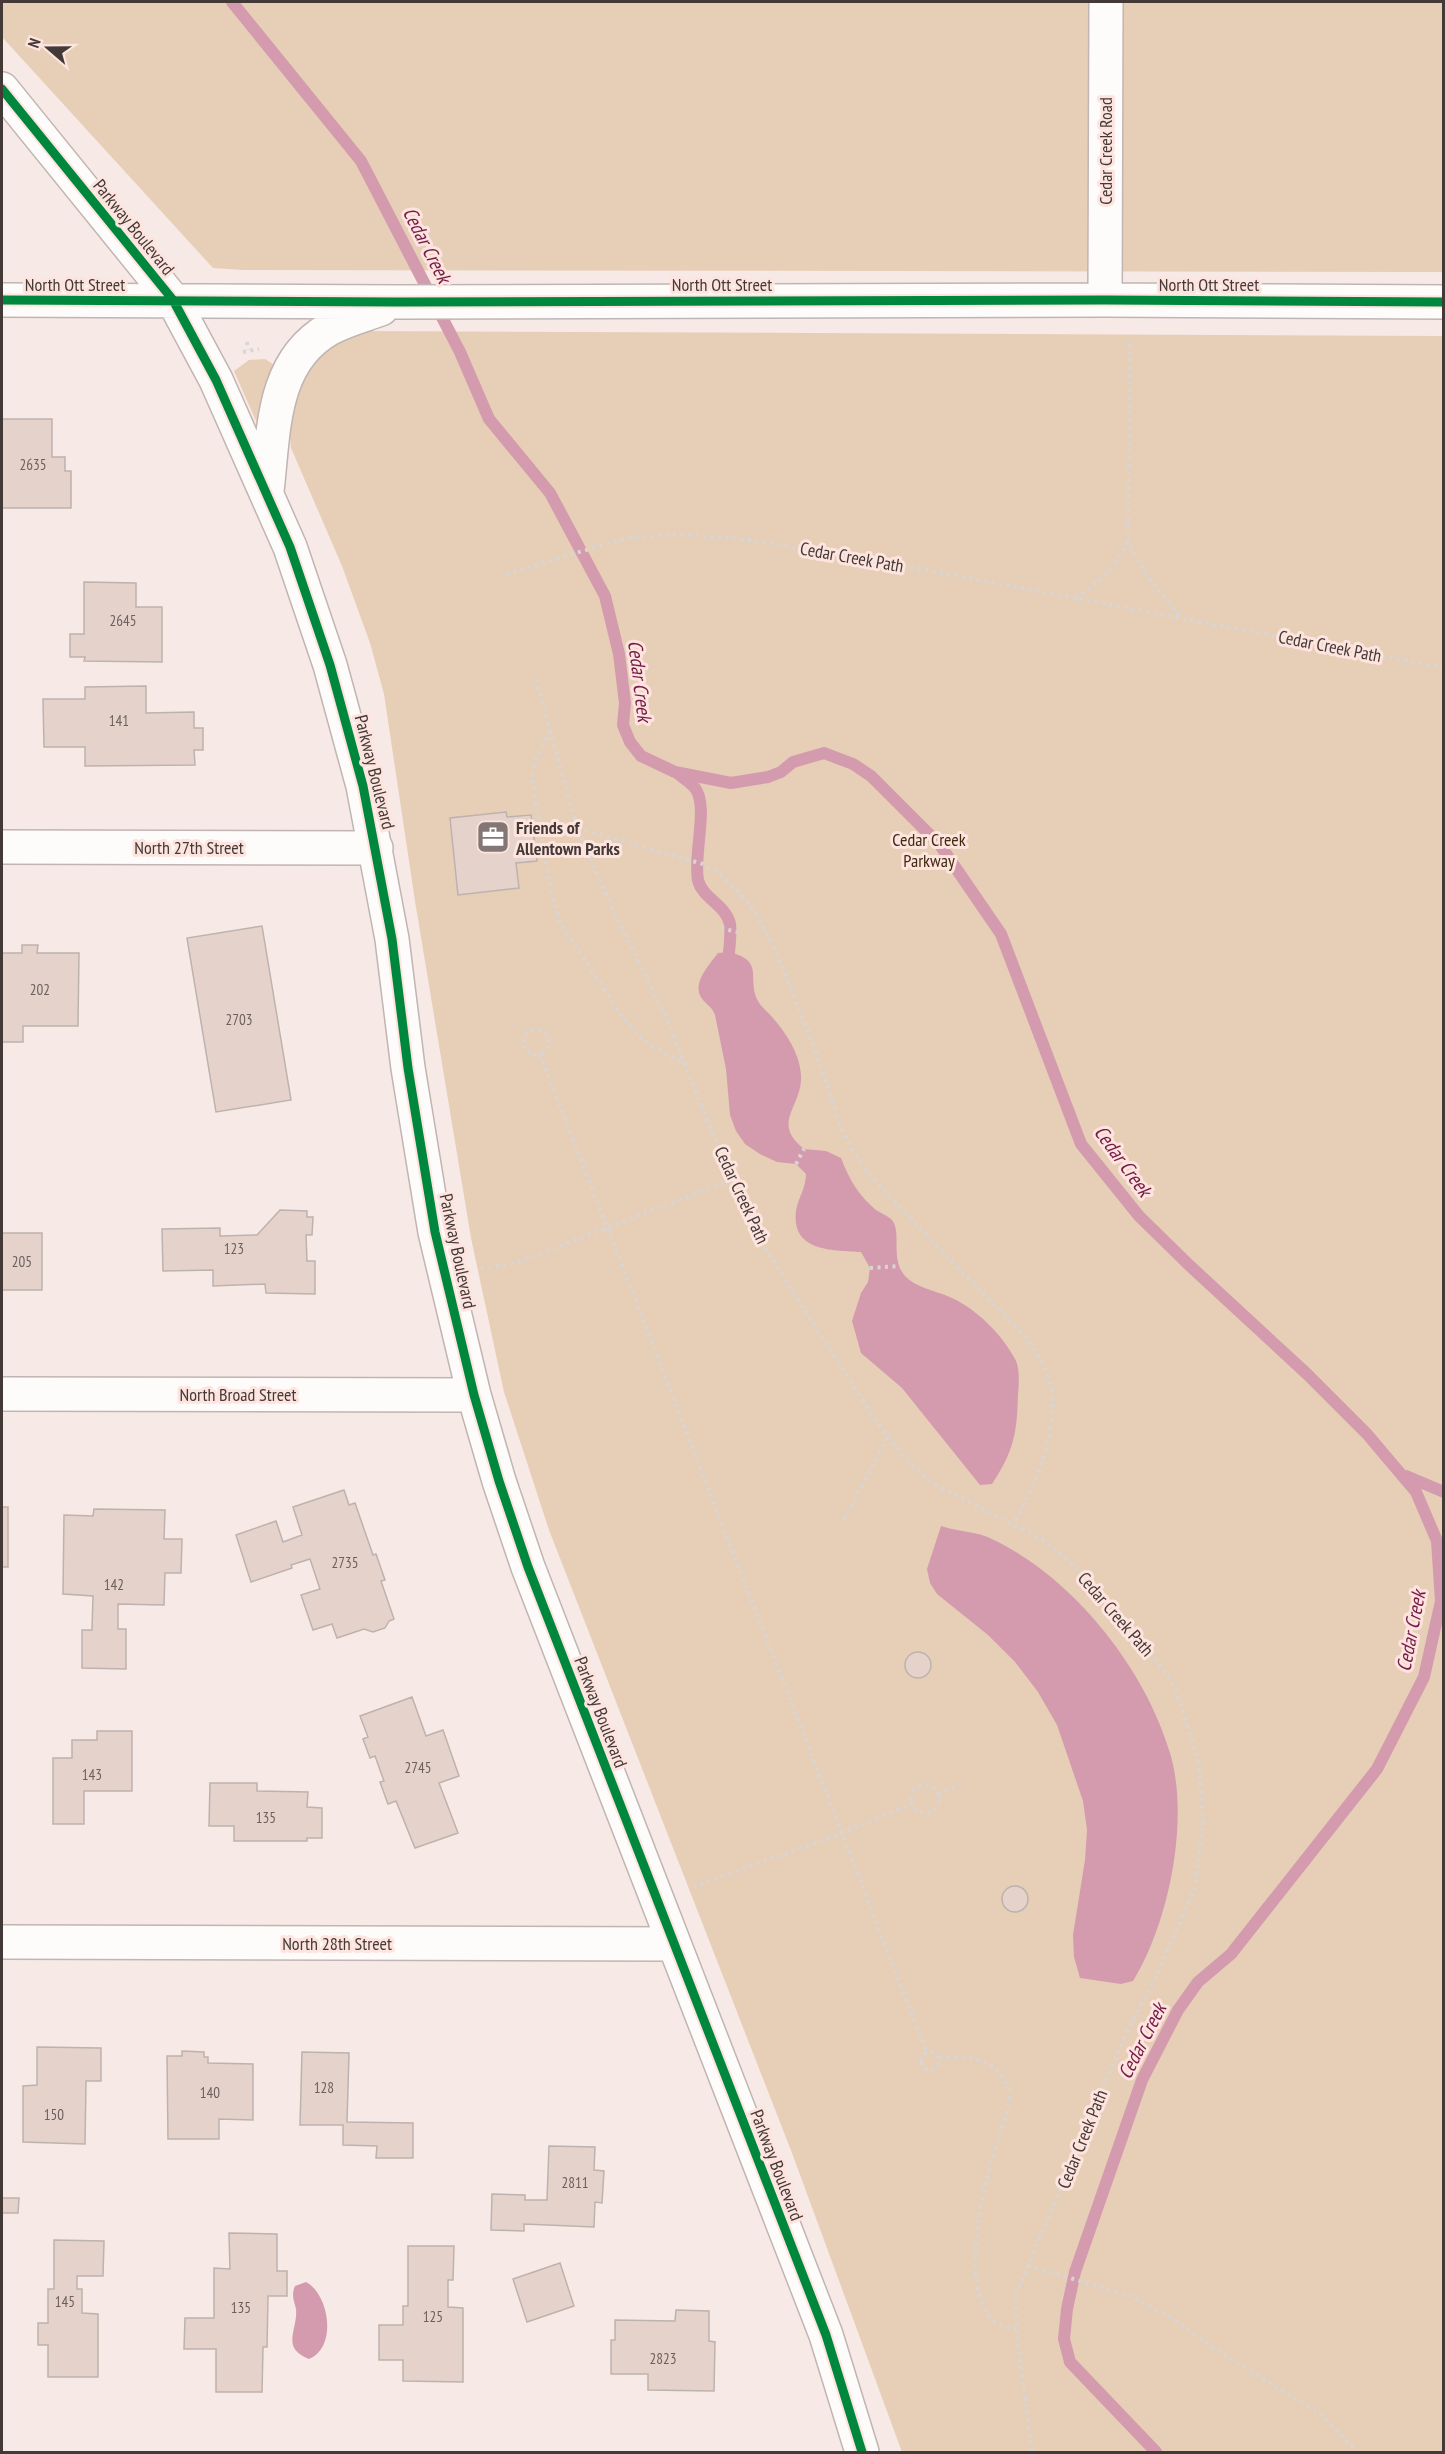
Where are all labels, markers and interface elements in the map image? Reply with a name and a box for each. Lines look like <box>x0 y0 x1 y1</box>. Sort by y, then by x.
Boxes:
north arrow <box>18 18 78 78</box>
text: N <box>23 35 45 50</box>
street label: Cedar Creek Road <box>1094 97 1117 205</box>
street label: Parkway Boulevard <box>88 174 180 280</box>
water label: Cedar Creek <box>397 203 458 289</box>
street label: North Ott Street <box>25 273 125 296</box>
street label: North Ott Street <box>672 273 772 296</box>
street label: North Ott Street <box>1159 273 1259 296</box>
house number: 2635 <box>19 455 47 474</box>
street label: Cedar Creek Path <box>798 537 906 577</box>
house number: 2645 <box>109 611 137 630</box>
street label: Cedar Creek Path <box>1276 625 1384 667</box>
water label: Cedar Creek <box>622 639 658 725</box>
house number: 141 <box>109 711 129 730</box>
street label: Parkway Boulevard <box>350 712 400 832</box>
place label: Friends of Allentown Parks <box>515 816 620 860</box>
office icon: Friends of Allentown Parks <box>475 819 511 855</box>
park label: Cedar Creek Parkway <box>892 828 966 872</box>
street label: North 27th Street <box>134 836 244 859</box>
house number: 202 <box>30 980 50 999</box>
house number: 2703 <box>225 1010 253 1029</box>
water label: Cedar Creek <box>1088 1120 1159 1204</box>
street label: Cedar Creek Path <box>709 1143 775 1247</box>
street label: Parkway Boulevard <box>435 1191 481 1311</box>
house number: 123 <box>224 1239 244 1258</box>
house number: 205 <box>12 1252 32 1271</box>
street label: North Broad Street <box>180 1383 296 1406</box>
house number: 2735 <box>331 1553 359 1572</box>
street label: Cedar Creek Path <box>1073 1567 1159 1661</box>
house number: 142 <box>104 1575 124 1594</box>
water label: Cedar Creek <box>1390 1586 1432 1674</box>
street label: Parkway Boulevard <box>569 1653 633 1771</box>
house number: 2745 <box>404 1758 432 1777</box>
house number: 143 <box>82 1765 102 1784</box>
house number: 135 <box>256 1808 276 1827</box>
street label: North 28th Street <box>282 1932 392 1955</box>
water label: Cedar Creek <box>1112 1997 1173 2083</box>
house number: 128 <box>314 2078 334 2097</box>
house number: 140 <box>200 2083 220 2102</box>
street label: Cedar Creek Path <box>1052 2086 1112 2192</box>
house number: 150 <box>44 2105 64 2124</box>
street label: Parkway Boulevard <box>745 2106 809 2224</box>
house number: 2811 <box>561 2173 589 2192</box>
house number: 145 <box>55 2292 75 2311</box>
house number: 135 <box>231 2298 251 2317</box>
house number: 125 <box>423 2307 443 2326</box>
house number: 2823 <box>649 2349 677 2368</box>

